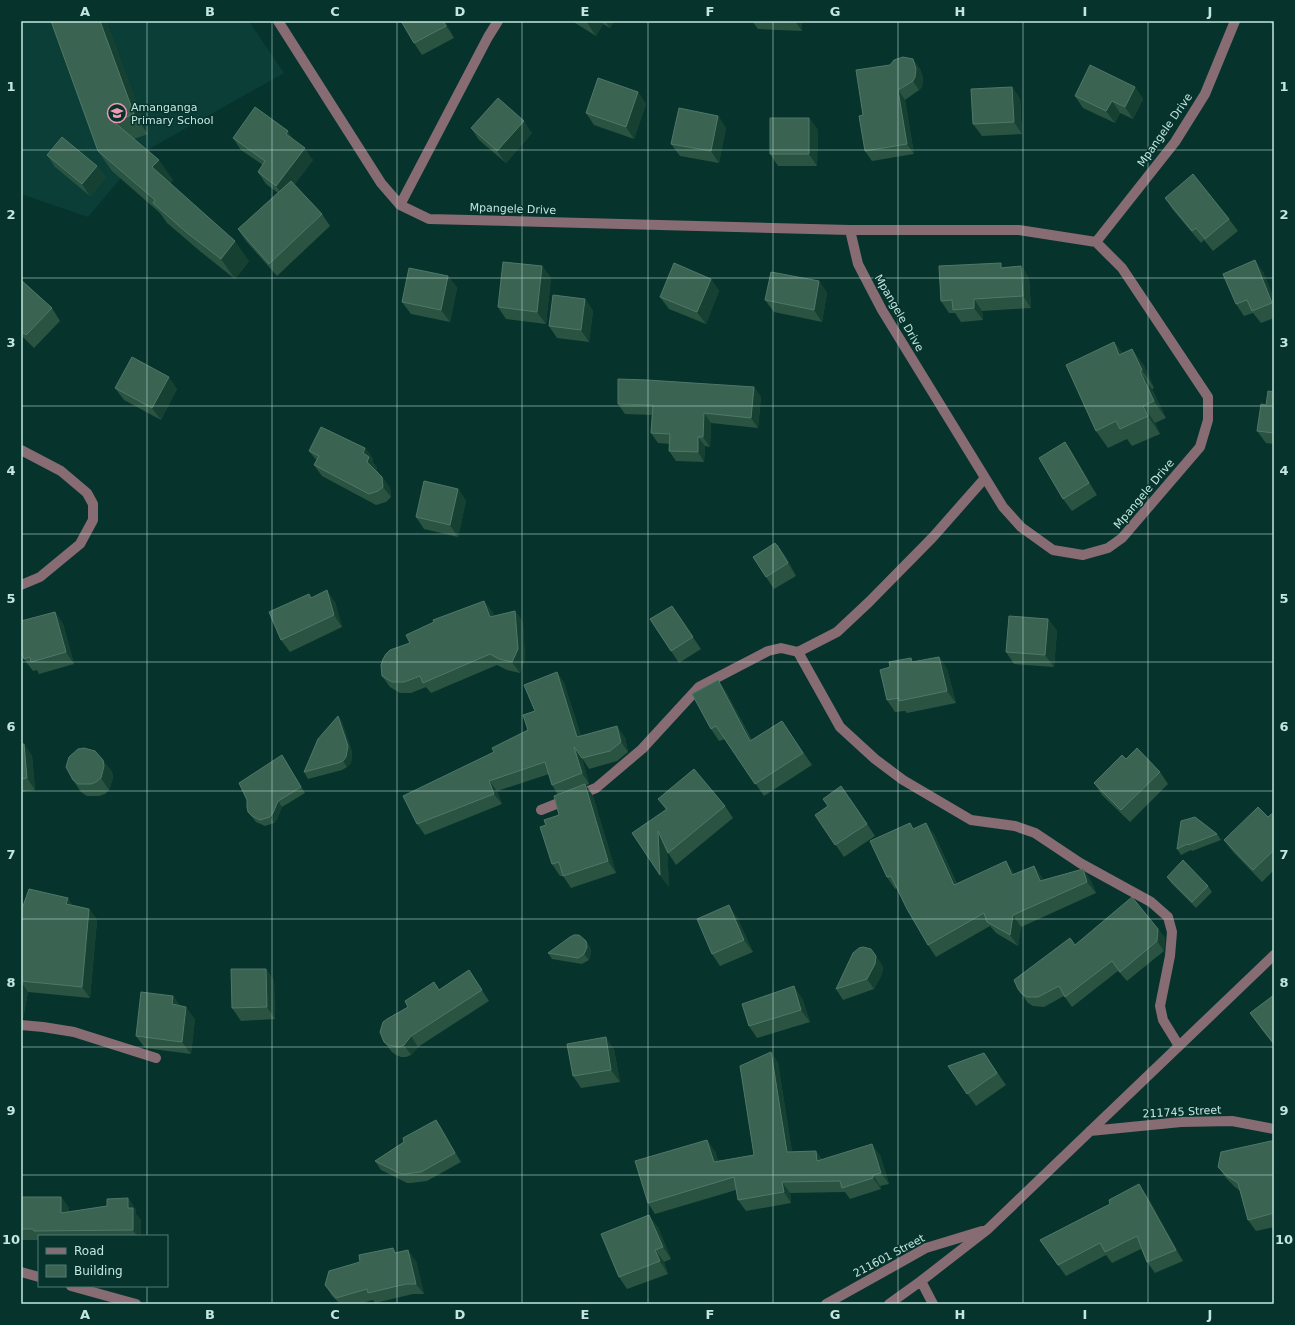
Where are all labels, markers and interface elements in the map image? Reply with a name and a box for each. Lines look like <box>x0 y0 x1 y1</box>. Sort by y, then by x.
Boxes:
text: A <box>80 4 90 19</box>
text: B <box>205 4 215 19</box>
text: C <box>330 4 340 19</box>
text: D <box>455 4 466 19</box>
text: E <box>581 4 589 19</box>
text: F <box>706 4 714 19</box>
text: G <box>830 4 840 19</box>
text: H <box>955 4 965 19</box>
text: I <box>1083 4 1087 19</box>
text: J <box>1207 4 1212 19</box>
text: 1 <box>6 79 16 94</box>
text: 1 <box>1279 79 1289 94</box>
street label: Mpangele Drive <box>1135 91 1195 169</box>
place label: Amanganga Primary School <box>131 101 214 127</box>
school or university icon: Amanganga Primary School <box>106 102 128 124</box>
street label: Mpangele Drive <box>470 201 557 217</box>
text: 2 <box>6 207 16 222</box>
text: 2 <box>1279 207 1289 222</box>
street label: Mpangele Drive <box>872 272 926 354</box>
text: 3 <box>6 335 16 350</box>
text: 3 <box>1279 335 1289 350</box>
street label: Mpangele Drive <box>1111 456 1177 531</box>
text: 4 <box>6 463 16 478</box>
text: 4 <box>1279 463 1289 478</box>
text: 5 <box>6 591 16 606</box>
text: 5 <box>1279 591 1289 606</box>
text: 6 <box>6 719 16 734</box>
text: 6 <box>1279 719 1289 734</box>
text: 7 <box>6 847 16 862</box>
text: 7 <box>1279 847 1289 862</box>
text: 8 <box>6 975 16 990</box>
text: 8 <box>1279 975 1289 990</box>
text: 9 <box>6 1103 16 1118</box>
street label: 211745 Street <box>1142 1103 1222 1121</box>
text: 9 <box>1279 1103 1289 1118</box>
street label: 211601 Street <box>851 1231 927 1280</box>
text: 10 <box>2 1232 20 1247</box>
text: 10 <box>1275 1232 1293 1247</box>
legend <box>38 1235 168 1287</box>
text: Road <box>74 1244 104 1258</box>
text: Building <box>74 1264 123 1278</box>
text: A <box>80 1307 90 1322</box>
text: B <box>205 1307 215 1322</box>
text: C <box>330 1307 340 1322</box>
text: D <box>455 1307 466 1322</box>
text: E <box>581 1307 589 1322</box>
text: F <box>706 1307 714 1322</box>
text: G <box>830 1307 840 1322</box>
text: H <box>955 1307 965 1322</box>
text: I <box>1083 1307 1087 1322</box>
text: J <box>1207 1307 1212 1322</box>

